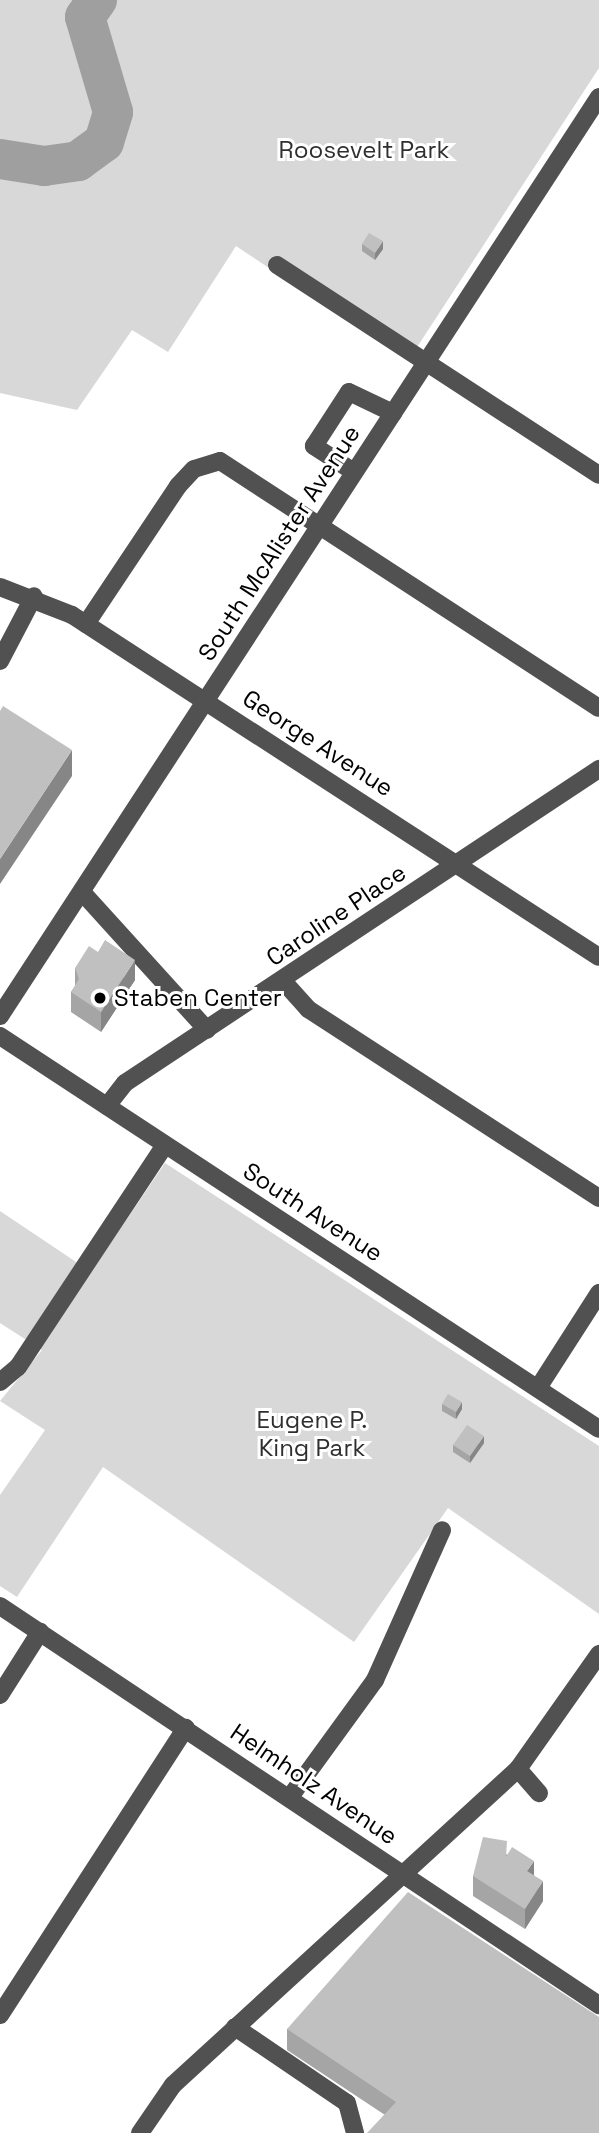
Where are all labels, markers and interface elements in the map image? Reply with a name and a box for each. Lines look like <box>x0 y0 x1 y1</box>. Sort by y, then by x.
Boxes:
park label: Roosevelt Park <box>279 136 449 164</box>
street label: South McAlister Avenue <box>192 420 366 666</box>
street label: George Avenue <box>237 684 399 802</box>
street label: Caroline Place <box>261 858 411 972</box>
place label: Staben Center <box>114 984 282 1012</box>
marker: Staben Center <box>92 990 108 1006</box>
street label: South Avenue <box>238 1156 388 1268</box>
park label: Eugene P. King Park <box>257 1406 367 1462</box>
street label: Helmholz Avenue <box>225 1717 403 1851</box>

